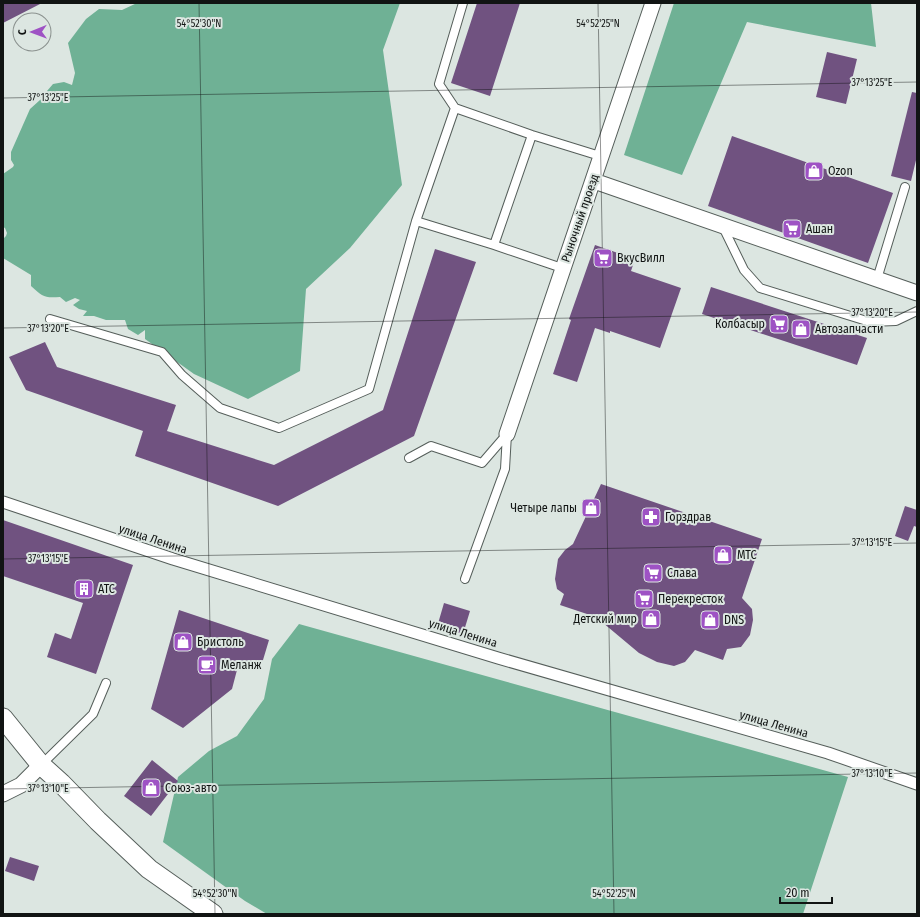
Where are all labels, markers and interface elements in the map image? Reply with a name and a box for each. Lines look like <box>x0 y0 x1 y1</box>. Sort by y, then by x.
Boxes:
north arrow <box>12 12 52 52</box>
text: 54°52'30"N <box>177 18 221 30</box>
text: 54°52'25"N <box>576 18 620 30</box>
text: С <box>16 29 29 35</box>
text: 37°13'25"E <box>852 77 893 89</box>
text: 37°13'25"E <box>28 92 69 104</box>
shop icon: Ozon <box>803 160 825 182</box>
place label: Ozon <box>828 164 853 178</box>
street label: Рыночный проезд <box>558 172 602 264</box>
supermarket icon: Ашан <box>781 218 803 240</box>
place label: Ашан <box>806 222 833 236</box>
supermarket icon: ВкусВилл <box>592 247 614 269</box>
place label: ВкусВилл <box>617 251 665 265</box>
text: 37°13'20"E <box>851 307 893 319</box>
supermarket icon: Колбасыр <box>768 313 790 335</box>
place label: Колбасыр <box>715 317 765 331</box>
shop icon: Автозапчасти <box>790 318 812 340</box>
place label: Автозапчасти <box>815 322 883 336</box>
text: 37°13'20"E <box>27 323 69 335</box>
shop icon: Четыре лапы <box>580 497 602 519</box>
place label: Четыре лапы <box>510 501 577 515</box>
pharmacy icon: Горздрав <box>640 506 662 528</box>
place label: Горздрав <box>665 510 711 524</box>
street label: улица Ленина <box>117 521 189 557</box>
text: 37°13'15"E <box>852 537 893 549</box>
shop icon: МТС <box>712 544 734 566</box>
place label: МТС <box>737 548 757 562</box>
text: 37°13'15"E <box>28 553 69 565</box>
supermarket icon: Слава <box>642 562 664 584</box>
place label: Слава <box>667 566 697 580</box>
building icon: АТС <box>73 578 95 600</box>
place label: АТС <box>98 582 115 596</box>
supermarket icon: Перекресток <box>633 588 655 610</box>
place label: Перекресток <box>658 592 723 606</box>
shop icon: Детский мир <box>640 608 662 630</box>
shop icon: DNS <box>699 609 721 631</box>
place label: Детский мир <box>573 612 637 626</box>
place label: DNS <box>724 613 744 627</box>
street label: улица Ленина <box>427 616 499 650</box>
shop icon: Бристоль <box>172 631 194 653</box>
place label: Бристоль <box>197 635 244 649</box>
cafe icon: Меланж <box>196 654 218 676</box>
place label: Меланж <box>221 658 262 672</box>
street label: улица Ленина <box>738 707 810 741</box>
text: 37°13'10"E <box>851 768 893 780</box>
shop icon: Союз-авто <box>140 777 162 799</box>
place label: Союз-авто <box>165 781 217 795</box>
text: 37°13'10"E <box>27 783 69 795</box>
scale bar <box>780 879 832 905</box>
text: 20 m <box>786 886 810 900</box>
text: 54°52'30"N <box>193 888 237 900</box>
text: 54°52'25"N <box>592 888 636 900</box>

